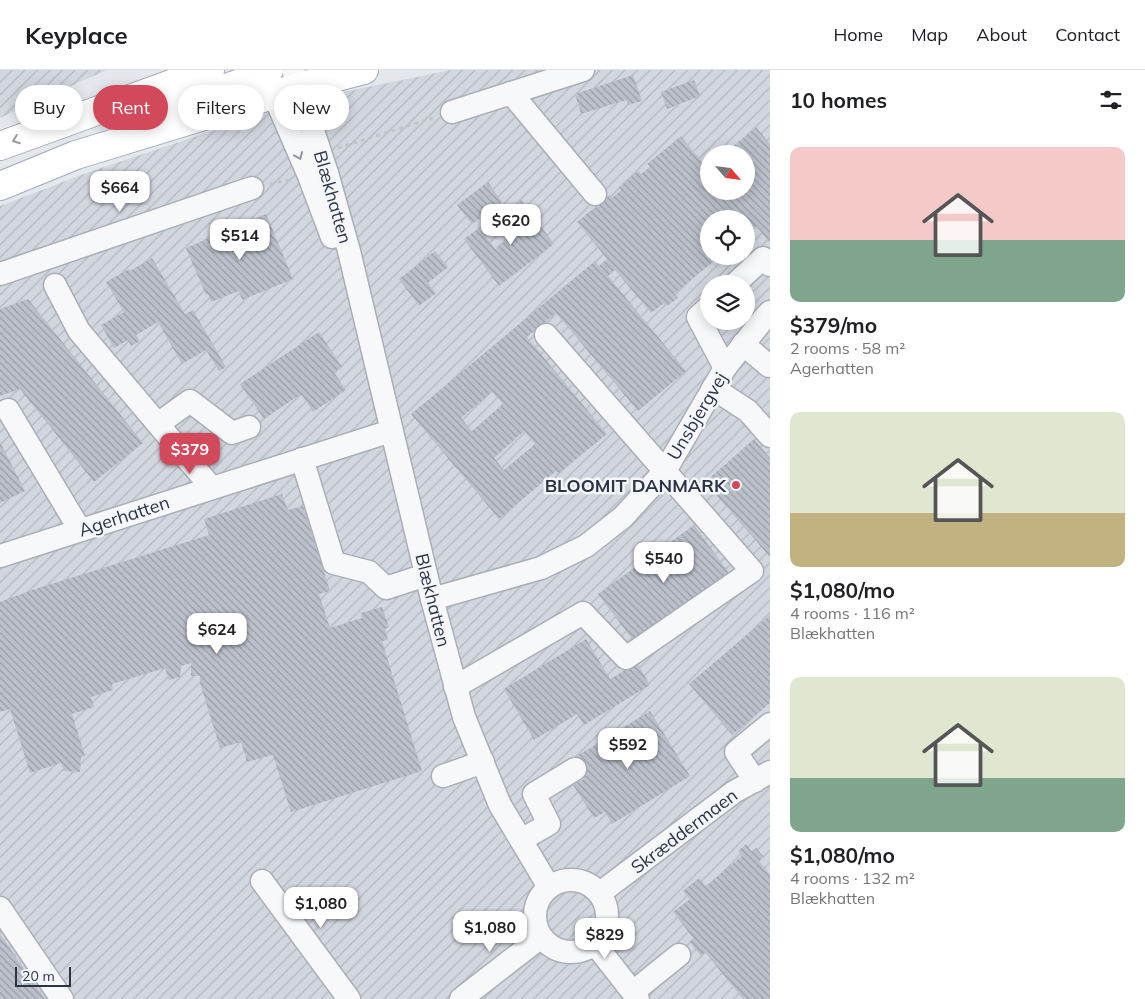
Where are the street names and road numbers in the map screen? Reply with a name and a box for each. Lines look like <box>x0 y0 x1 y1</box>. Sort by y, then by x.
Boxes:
street label: Blækhatten <box>309 148 357 246</box>
street label: Unsbjergvej <box>662 368 732 464</box>
street label: Agerhatten <box>76 490 172 542</box>
street label: Blækhatten <box>410 551 456 649</box>
street label: Skræddermaen <box>626 783 742 879</box>

